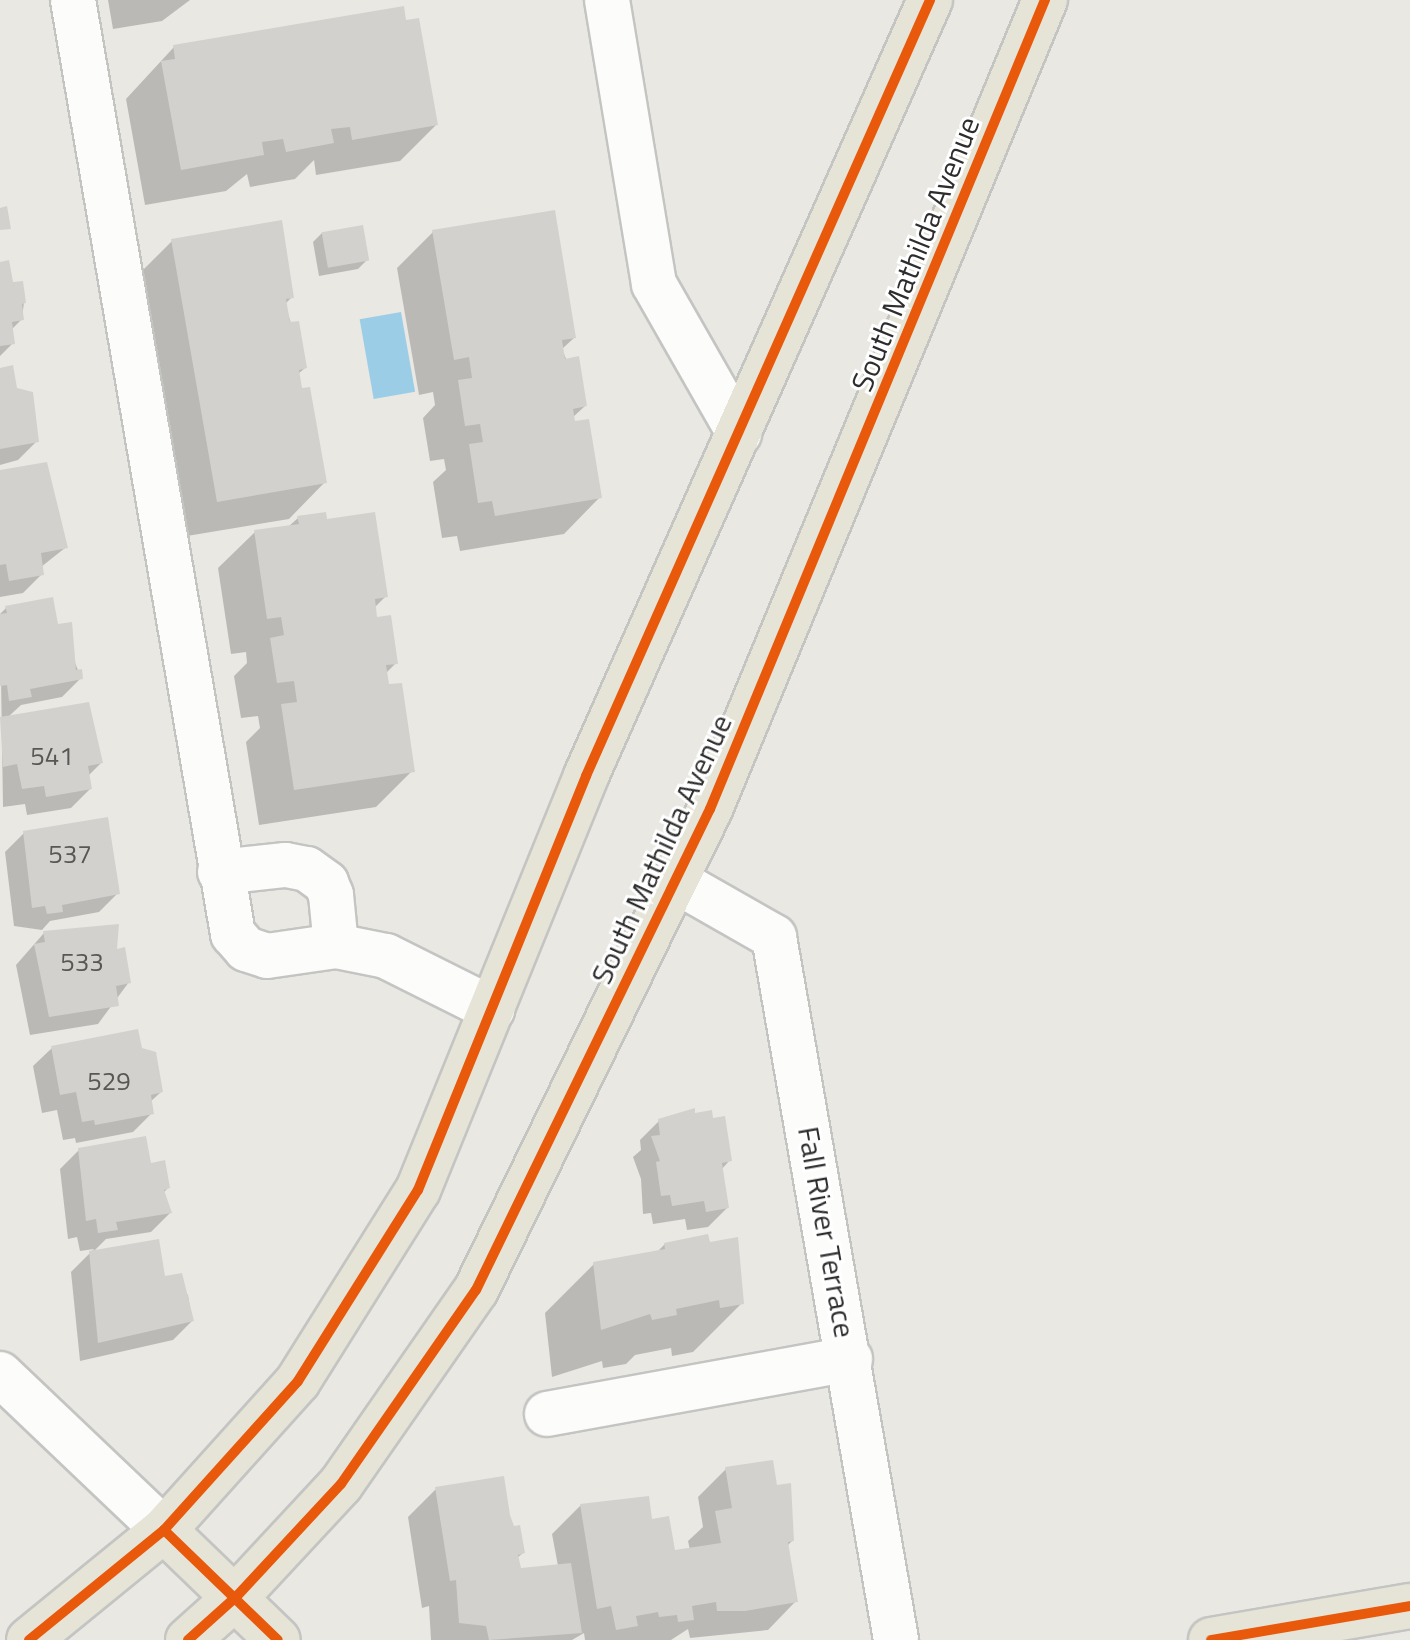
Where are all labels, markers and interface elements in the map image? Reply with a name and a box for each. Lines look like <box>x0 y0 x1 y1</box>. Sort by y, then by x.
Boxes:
street label: South Mathilda Avenue <box>843 111 987 397</box>
street label: South Mathilda Avenue <box>583 709 739 989</box>
house number: 541 <box>30 740 74 772</box>
house number: 537 <box>48 838 92 870</box>
house number: 533 <box>60 946 104 978</box>
house number: 529 <box>87 1065 131 1097</box>
street label: Fall River Terrace <box>791 1124 863 1340</box>

